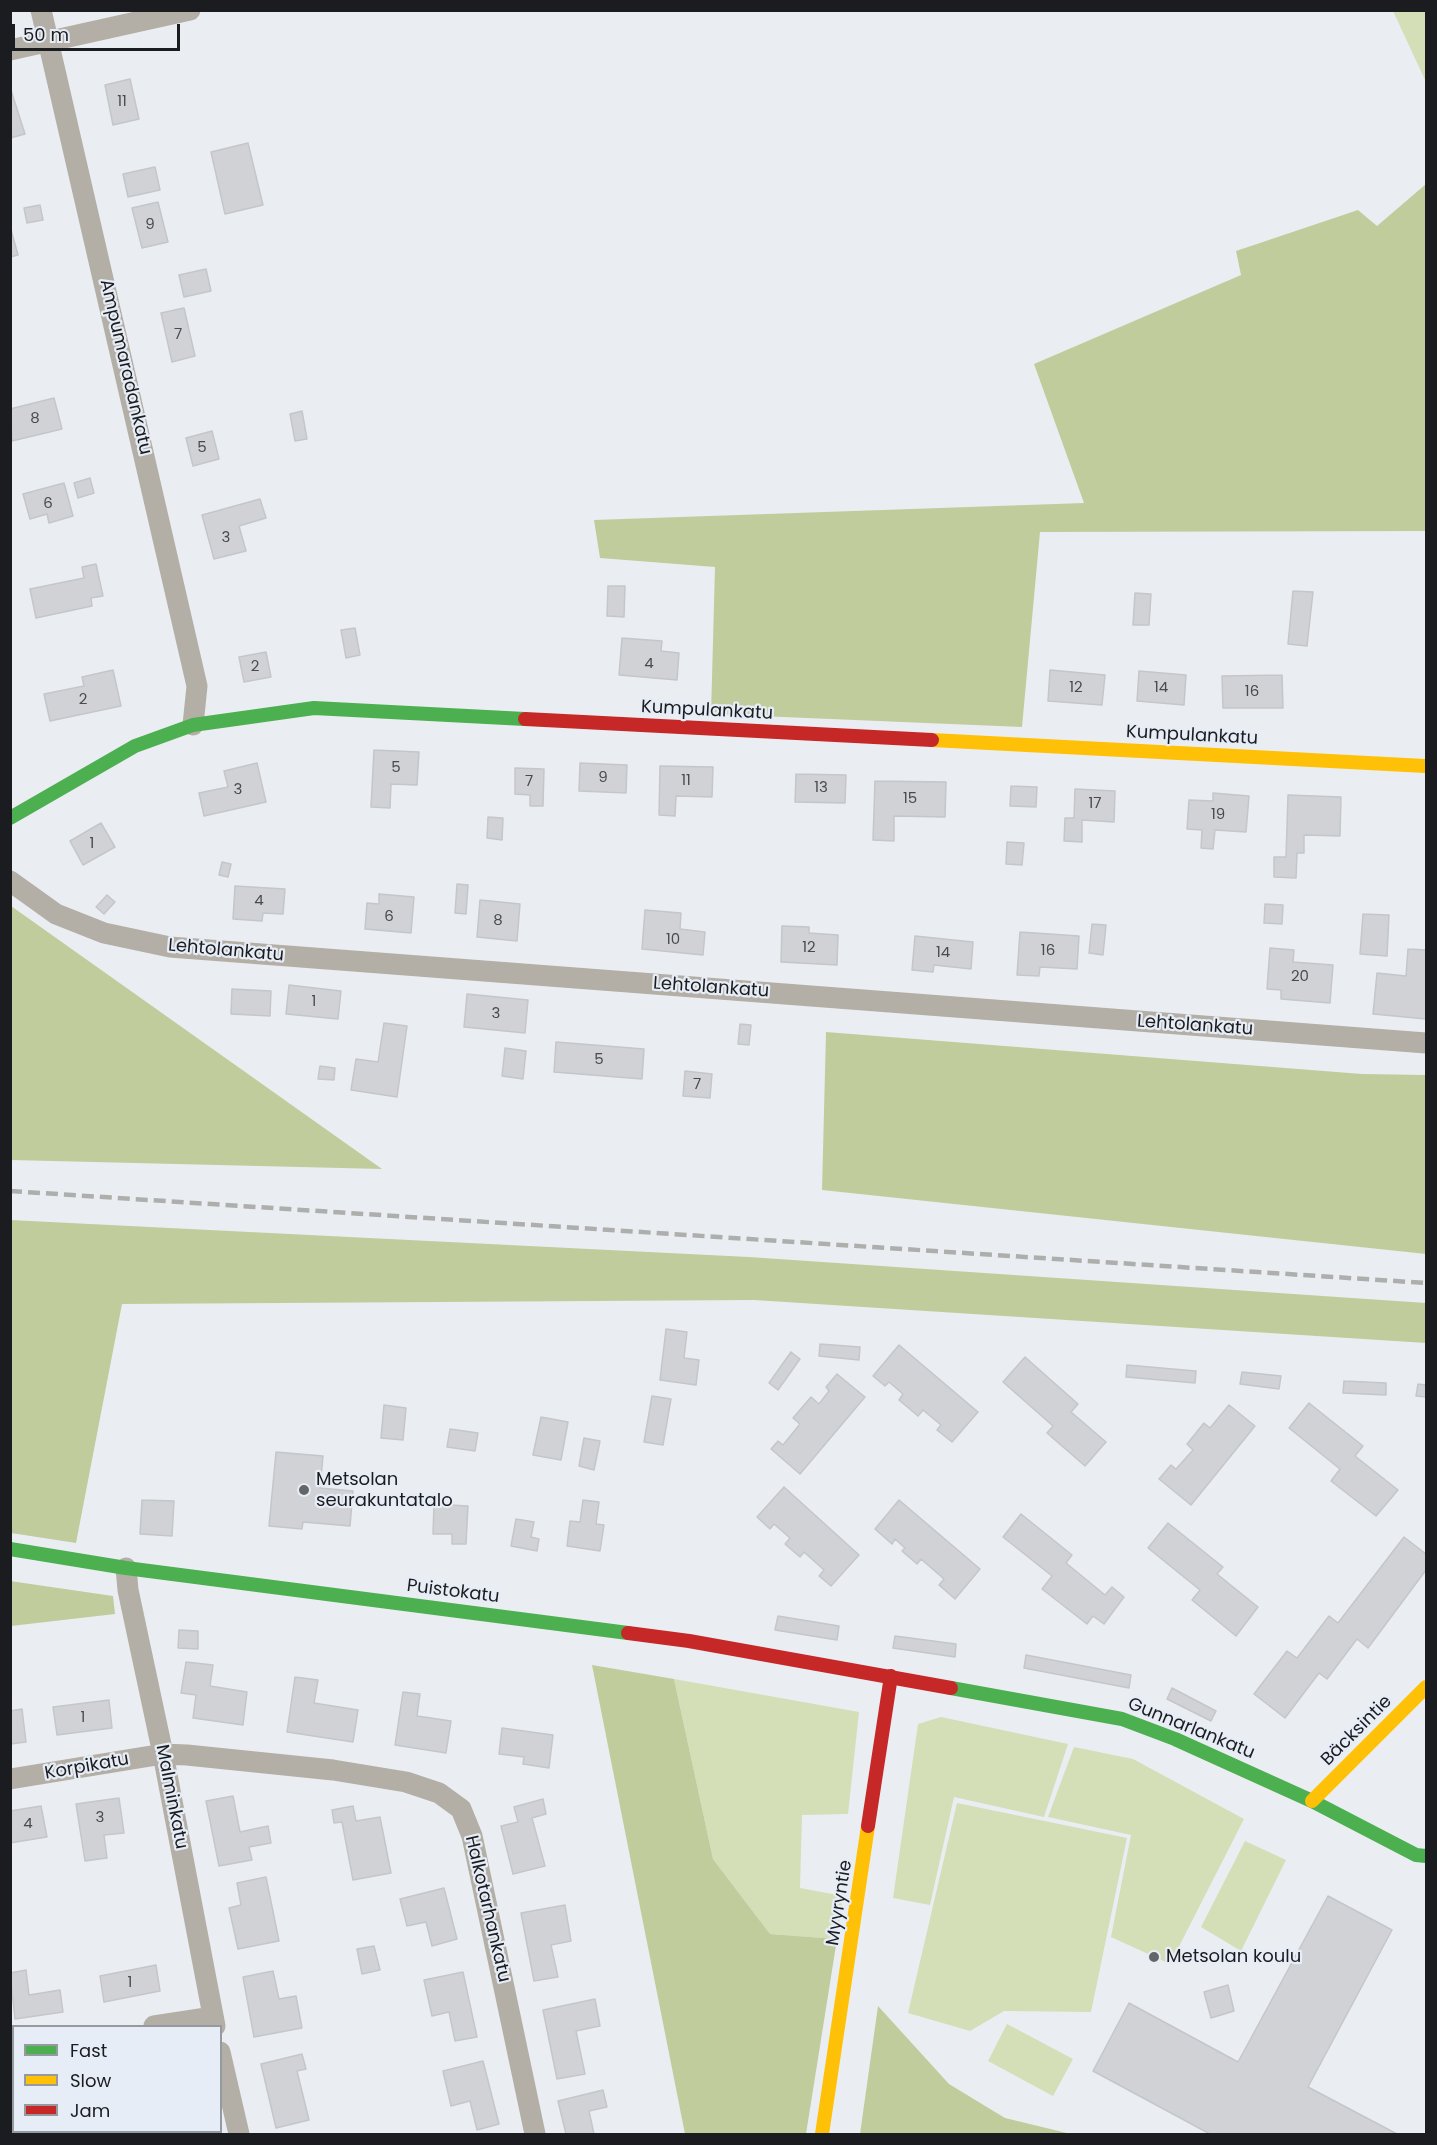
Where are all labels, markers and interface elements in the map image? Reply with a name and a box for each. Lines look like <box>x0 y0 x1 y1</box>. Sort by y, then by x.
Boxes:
scale bar <box>15 12 183 50</box>
text: 50 m <box>23 22 69 47</box>
house number: 11 <box>117 93 127 111</box>
house number: 9 <box>145 216 155 234</box>
street label: Ampumaradankatu <box>94 277 156 457</box>
house number: 7 <box>174 326 182 344</box>
house number: 8 <box>30 410 40 428</box>
house number: 5 <box>197 439 207 457</box>
house number: 6 <box>43 495 53 513</box>
house number: 3 <box>222 529 230 547</box>
house number: 4 <box>644 655 654 673</box>
house number: 2 <box>251 658 259 676</box>
house number: 12 <box>1069 679 1083 697</box>
house number: 14 <box>1154 679 1168 697</box>
house number: 16 <box>1245 683 1259 701</box>
house number: 2 <box>79 691 87 709</box>
street label: Kumpulankatu <box>640 697 774 725</box>
street label: Kumpulankatu <box>1125 722 1259 750</box>
house number: 5 <box>391 759 401 777</box>
house number: 9 <box>598 769 608 787</box>
house number: 11 <box>681 772 691 790</box>
house number: 7 <box>525 773 533 791</box>
house number: 13 <box>814 779 828 797</box>
house number: 3 <box>234 781 242 799</box>
house number: 15 <box>903 790 917 808</box>
house number: 17 <box>1089 795 1101 813</box>
house number: 19 <box>1211 806 1225 824</box>
house number: 1 <box>90 835 94 853</box>
house number: 4 <box>254 892 264 910</box>
house number: 6 <box>384 908 394 926</box>
house number: 8 <box>493 912 503 930</box>
house number: 10 <box>666 931 680 949</box>
street label: Lehtolankatu <box>167 935 285 967</box>
house number: 12 <box>802 939 816 957</box>
house number: 16 <box>1041 942 1055 960</box>
house number: 14 <box>936 944 950 962</box>
house number: 20 <box>1291 968 1309 986</box>
street label: Lehtolankatu <box>652 973 770 1003</box>
house number: 1 <box>312 993 316 1011</box>
house number: 3 <box>492 1005 500 1023</box>
street label: Lehtolankatu <box>1136 1011 1254 1041</box>
house number: 5 <box>594 1051 604 1069</box>
house number: 7 <box>693 1076 701 1094</box>
place label: Metsolan seurakuntatalo <box>316 1469 453 1512</box>
marker: Metsolan seurakuntatalo <box>297 1483 311 1497</box>
street label: Puistokatu <box>405 1576 501 1608</box>
street label: Bäcksintie <box>1317 1691 1397 1771</box>
street label: Gunnarlankatu <box>1124 1694 1258 1764</box>
house number: 1 <box>81 1709 85 1727</box>
street label: Malminkatu <box>150 1743 192 1851</box>
street label: Korpikatu <box>43 1749 131 1785</box>
house number: 3 <box>96 1809 104 1827</box>
house number: 4 <box>23 1815 33 1833</box>
street label: Halkotarhankatu <box>460 1833 514 1985</box>
street label: Myyryntie <box>823 1859 857 1947</box>
place label: Metsolan koulu <box>1166 1946 1301 1968</box>
marker: Metsolan koulu <box>1147 1950 1161 1964</box>
house number: 1 <box>128 1974 132 1992</box>
legend <box>12 2025 222 2133</box>
text: Fast <box>70 2038 107 2063</box>
text: Slow <box>70 2068 111 2093</box>
text: Jam <box>70 2098 110 2123</box>

